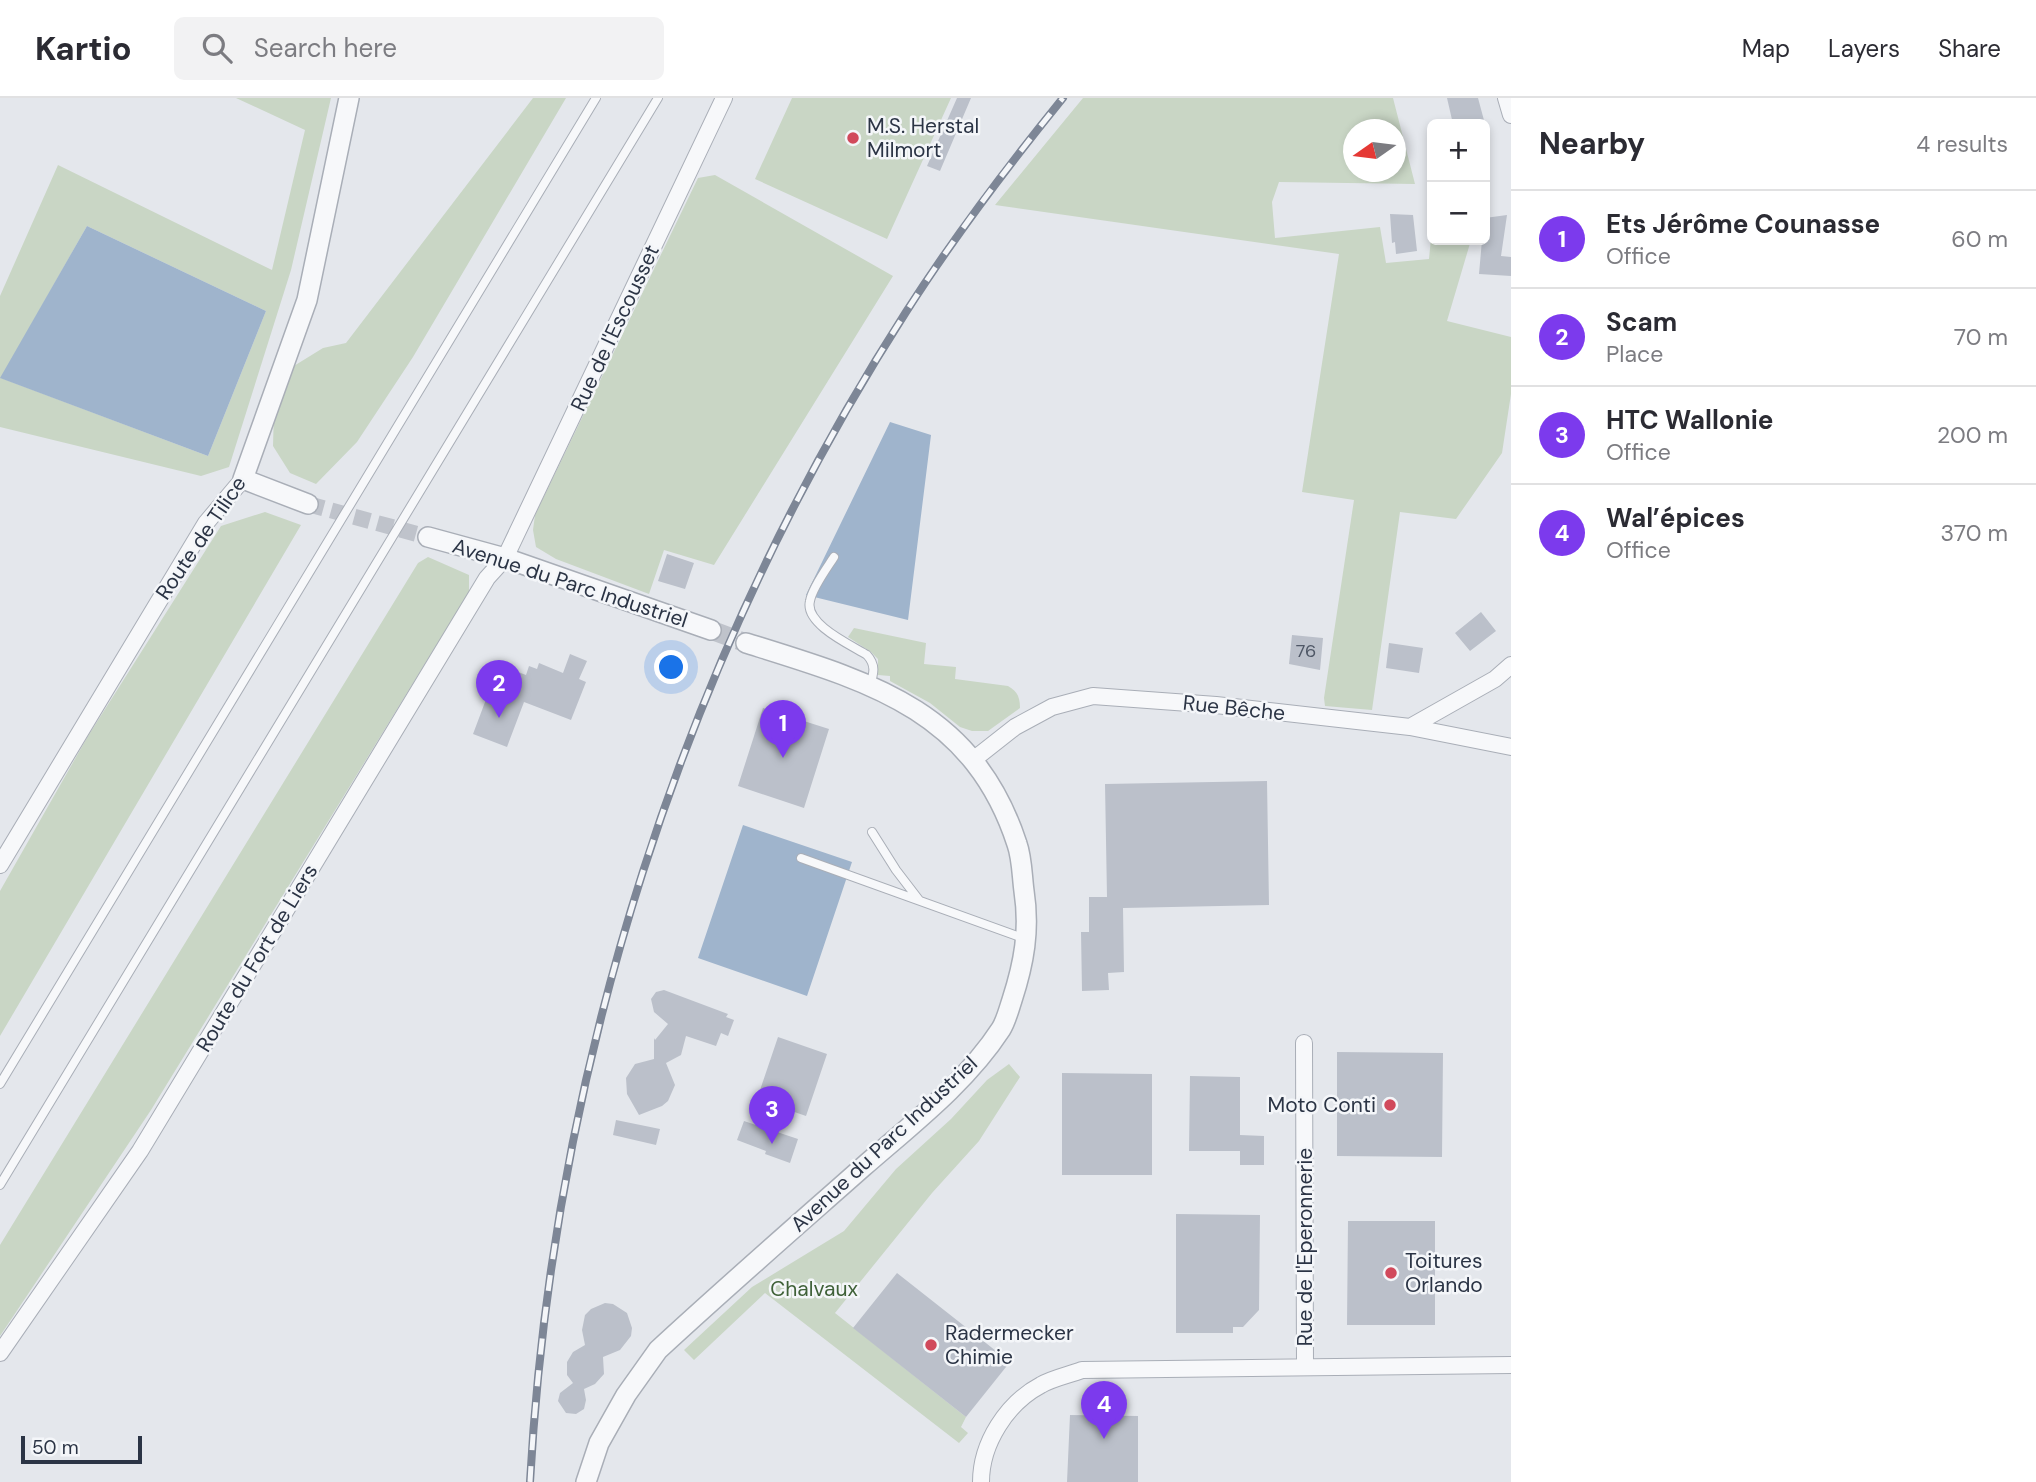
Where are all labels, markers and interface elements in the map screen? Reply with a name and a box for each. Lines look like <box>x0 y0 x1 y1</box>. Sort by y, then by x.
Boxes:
search box <box>174 17 664 80</box>
text: Kartio <box>35 27 132 70</box>
icon: search <box>198 29 236 67</box>
text: Search here <box>254 31 397 65</box>
text: Map <box>1742 33 1790 64</box>
text: Layers <box>1828 33 1900 64</box>
text: Share <box>1938 33 2001 64</box>
place label: M.S. Herstal Milmort <box>867 112 979 164</box>
north arrow <box>1343 119 1406 182</box>
map controls <box>1427 119 1490 245</box>
button: + <box>1427 119 1490 182</box>
text: Nearby <box>1539 124 1645 163</box>
text: 4 results <box>1916 129 2008 159</box>
marker: M.S. Herstal Milmort <box>845 130 861 146</box>
button: − <box>1427 182 1490 245</box>
text: Ets Jérôme Counasse <box>1606 207 1880 241</box>
text: 1 <box>1558 224 1566 254</box>
text: 60 m <box>1951 224 2008 254</box>
street label: Rue de l'Escousset <box>564 240 666 416</box>
text: Office <box>1606 241 1671 271</box>
text: Scam <box>1606 305 1677 339</box>
text: 2 <box>1555 322 1569 352</box>
text: 70 m <box>1954 322 2008 352</box>
text: Place <box>1606 339 1663 369</box>
text: HTC Wallonie <box>1606 403 1774 437</box>
text: 3 <box>1555 420 1569 450</box>
text: 200 m <box>1937 420 2008 450</box>
text: Office <box>1606 437 1671 467</box>
street label: Route de Tilice <box>149 471 253 605</box>
text: Wal’épices <box>1606 501 1745 535</box>
text: 4 <box>1555 518 1569 548</box>
text: 370 m <box>1940 518 2008 548</box>
street label: Avenue du Parc Industriel <box>449 532 691 634</box>
text: Office <box>1606 535 1671 565</box>
house number: 76 <box>1296 639 1316 663</box>
your location <box>654 650 688 684</box>
pin: 2 <box>476 660 522 718</box>
street label: Rue Bêche <box>1181 689 1287 727</box>
pin: 1 <box>760 700 806 758</box>
street label: Route du Fort de Liers <box>190 859 324 1057</box>
street label: Avenue du Parc Industriel <box>785 1050 983 1238</box>
pin: 3 <box>749 1086 795 1144</box>
place label: Moto Conti <box>1267 1091 1376 1119</box>
marker: Moto Conti <box>1382 1097 1398 1113</box>
street label: Rue de l'Eperonnerie <box>1291 1148 1319 1346</box>
place label: Toitures Orlando <box>1405 1247 1483 1299</box>
marker: Toitures Orlando <box>1383 1265 1399 1281</box>
park label: Chalvaux <box>770 1275 858 1303</box>
place label: Radermecker Chimie <box>945 1319 1074 1371</box>
marker: Radermecker Chimie <box>923 1337 939 1353</box>
pin: 4 <box>1081 1381 1127 1439</box>
scale bar <box>21 1433 142 1465</box>
text: 50 m <box>32 1435 79 1460</box>

